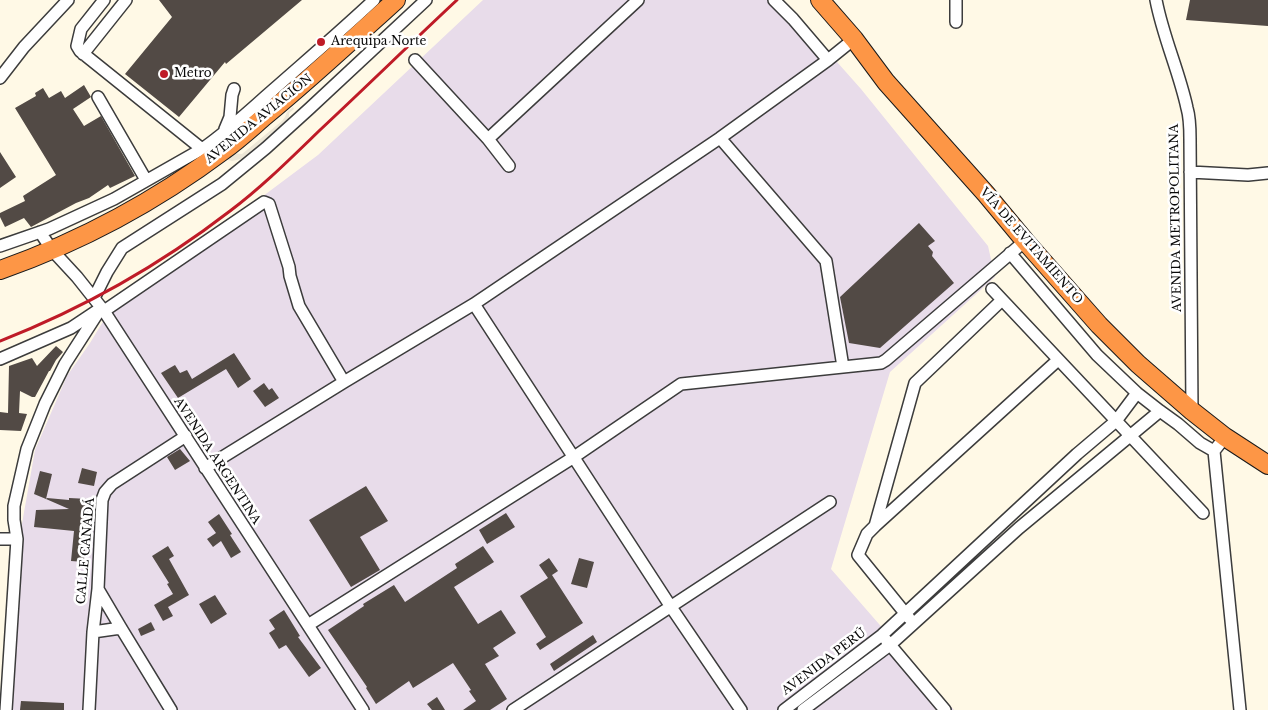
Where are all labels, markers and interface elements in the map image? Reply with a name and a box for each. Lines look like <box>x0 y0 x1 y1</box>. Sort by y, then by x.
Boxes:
place label: Arequipa Norte <box>331 35 426 49</box>
marker: Arequipa Norte <box>315 36 327 48</box>
place label: Metro <box>174 67 212 81</box>
marker: Metro <box>158 68 170 80</box>
street label: AVENIDA AVIACIÓN <box>203 71 315 167</box>
street label: AVENIDA METROPOLITANA <box>1167 124 1185 312</box>
street label: VÍA DE EVITAMIENTO <box>977 185 1085 307</box>
street label: AVENIDA ARGENTINA <box>171 395 263 527</box>
street label: CALLE CANADÁ <box>74 497 98 605</box>
street label: AVENIDA PERÚ <box>779 626 869 698</box>

